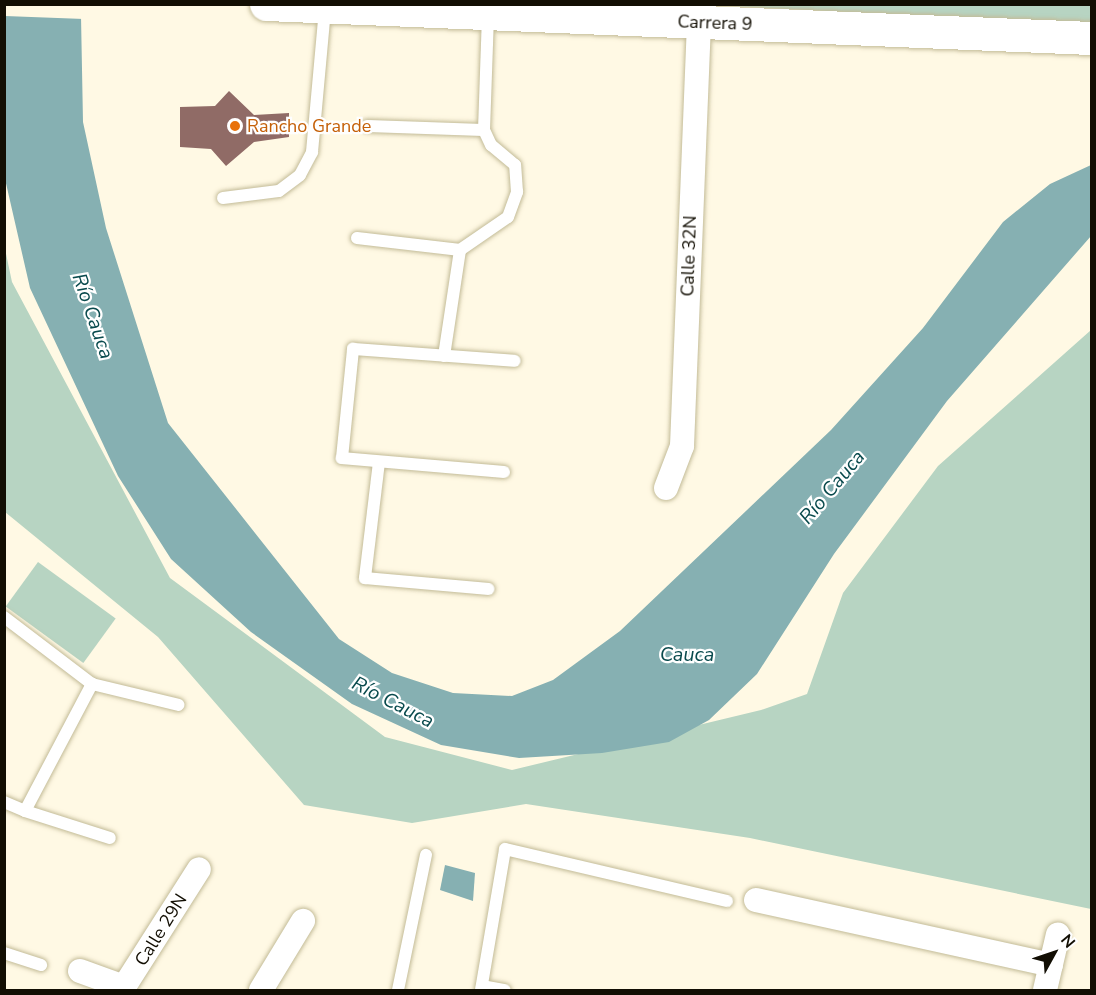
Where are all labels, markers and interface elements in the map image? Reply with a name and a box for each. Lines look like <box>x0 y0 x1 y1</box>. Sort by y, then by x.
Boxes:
street label: Carrera 9 <box>677 11 753 35</box>
place label: Rancho Grande <box>247 115 371 137</box>
marker: Rancho Grande <box>228 119 242 133</box>
street label: Calle 32N <box>677 215 701 297</box>
water label: Río Cauca <box>67 270 119 362</box>
water label: Río Cauca <box>794 445 870 529</box>
water label: Cauca <box>660 642 714 666</box>
water label: Río Cauca <box>348 671 438 733</box>
street label: Calle 29N <box>130 890 192 970</box>
north arrow <box>1024 923 1084 983</box>
text: N <box>1056 930 1080 953</box>

